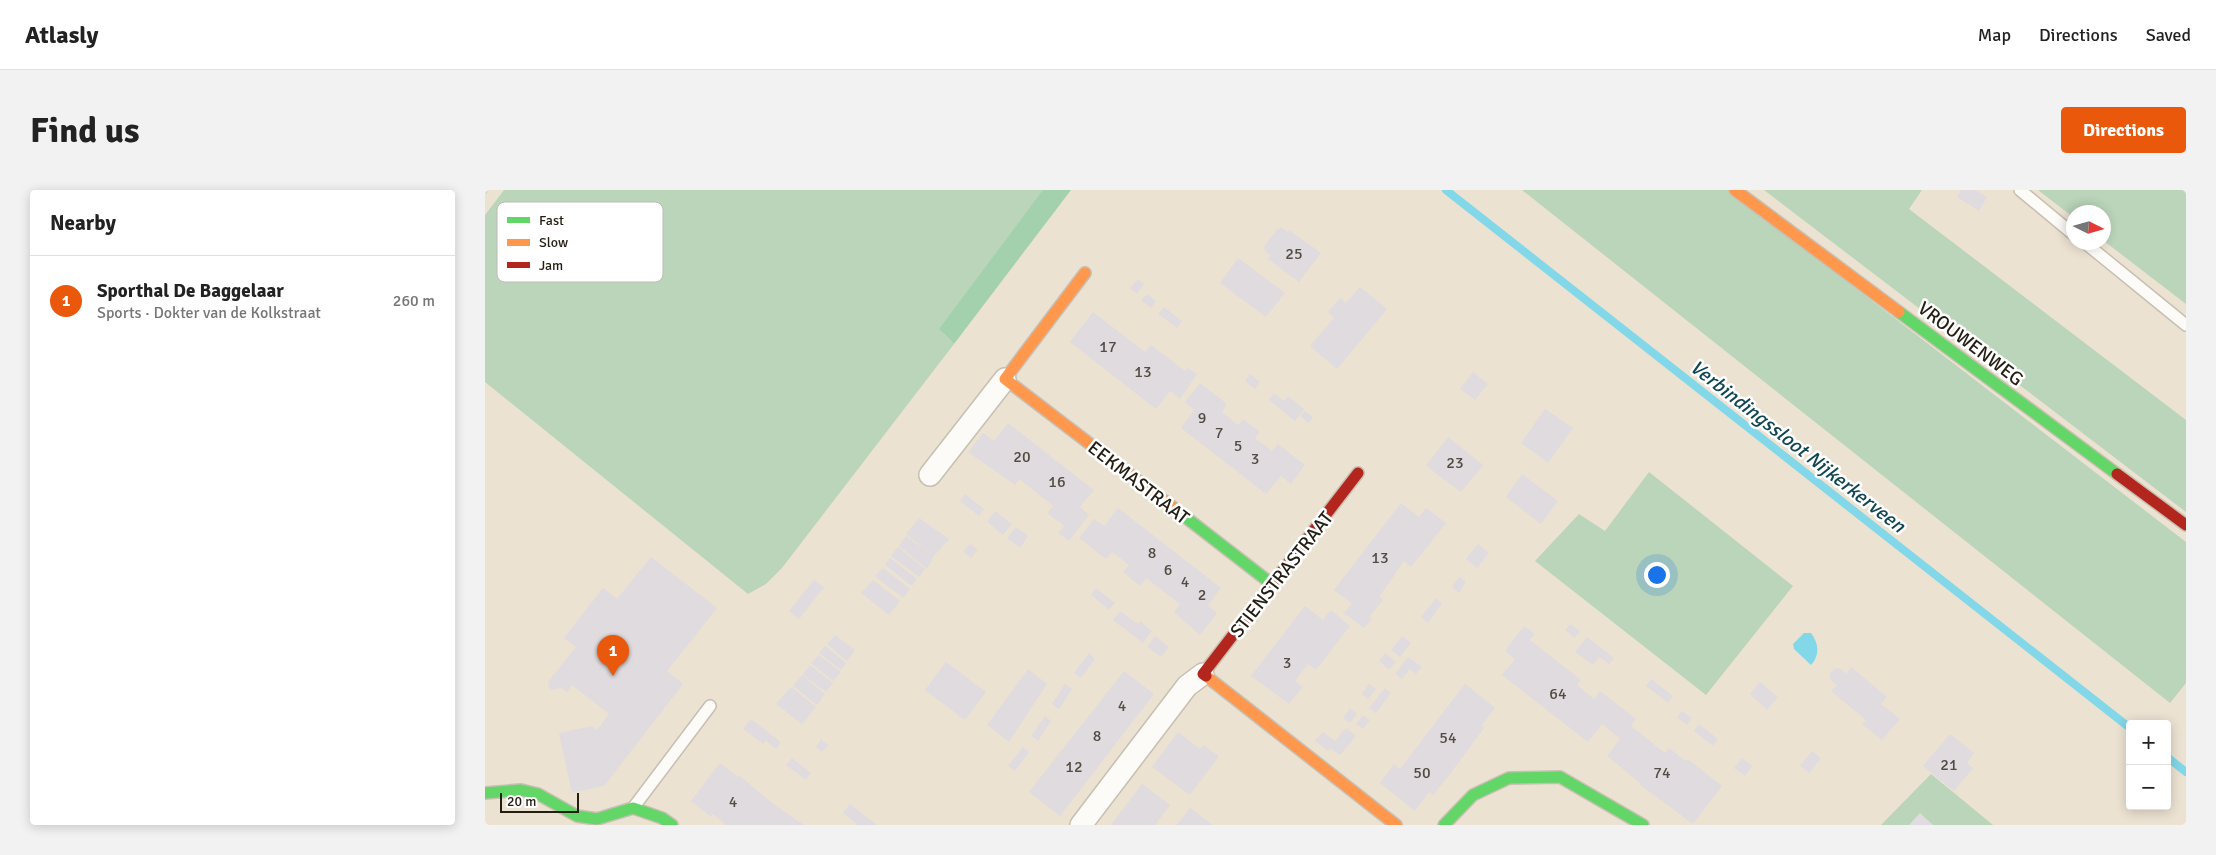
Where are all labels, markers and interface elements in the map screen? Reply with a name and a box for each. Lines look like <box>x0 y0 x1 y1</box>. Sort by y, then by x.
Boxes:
text: Atlasly <box>25 20 98 50</box>
text: Map <box>1978 24 2011 46</box>
text: Directions <box>2039 24 2118 46</box>
text: Saved <box>2146 24 2191 46</box>
button: Directions <box>2061 107 2186 153</box>
text: Find us <box>30 109 140 152</box>
legend <box>497 202 663 282</box>
north arrow <box>2066 205 2111 250</box>
text: Nearby <box>50 210 116 236</box>
text: Fast <box>539 212 564 229</box>
text: Slow <box>539 234 568 251</box>
house number: 25 <box>1285 244 1303 264</box>
text: Jam <box>539 257 563 274</box>
text: Sporthal De Baggelaar <box>97 279 284 303</box>
text: 1 <box>62 291 70 311</box>
text: 260 m <box>393 291 435 311</box>
street label: VROUWENWEG <box>1913 296 2028 391</box>
text: Sports · Dokter van de Kolkstraat <box>97 303 321 323</box>
house number: 17 <box>1099 337 1117 357</box>
water label: Verbindingssloot Nijkerkerveen <box>1685 355 1911 539</box>
house number: 13 <box>1134 362 1152 382</box>
house number: 9 <box>1198 408 1206 428</box>
house number: 7 <box>1215 423 1223 443</box>
street label: EEKMASTRAAT <box>1083 436 1194 530</box>
house number: 5 <box>1234 436 1242 456</box>
house number: 20 <box>1013 447 1031 467</box>
house number: 3 <box>1251 449 1259 469</box>
house number: 23 <box>1446 453 1464 473</box>
house number: 16 <box>1048 472 1066 492</box>
street label: STIENSTRASTRAAT <box>1225 506 1339 642</box>
house number: 8 <box>1148 543 1156 563</box>
house number: 13 <box>1371 548 1389 568</box>
house number: 6 <box>1164 560 1172 580</box>
your location <box>1644 562 1670 588</box>
house number: 4 <box>1181 572 1190 592</box>
house number: 2 <box>1198 585 1206 605</box>
pin: 1 <box>597 635 629 676</box>
house number: 3 <box>1283 653 1291 673</box>
house number: 64 <box>1549 684 1567 704</box>
house number: 4 <box>1118 696 1127 716</box>
map controls <box>2126 720 2171 810</box>
button: + <box>2126 720 2171 765</box>
house number: 8 <box>1093 726 1101 746</box>
house number: 54 <box>1439 728 1457 748</box>
house number: 21 <box>1940 755 1958 775</box>
house number: 12 <box>1065 757 1083 777</box>
house number: 50 <box>1413 763 1431 783</box>
house number: 74 <box>1653 763 1671 783</box>
button: − <box>2126 765 2171 810</box>
scale bar <box>500 790 579 813</box>
house number: 4 <box>729 792 738 812</box>
text: 20 m <box>507 793 536 810</box>

